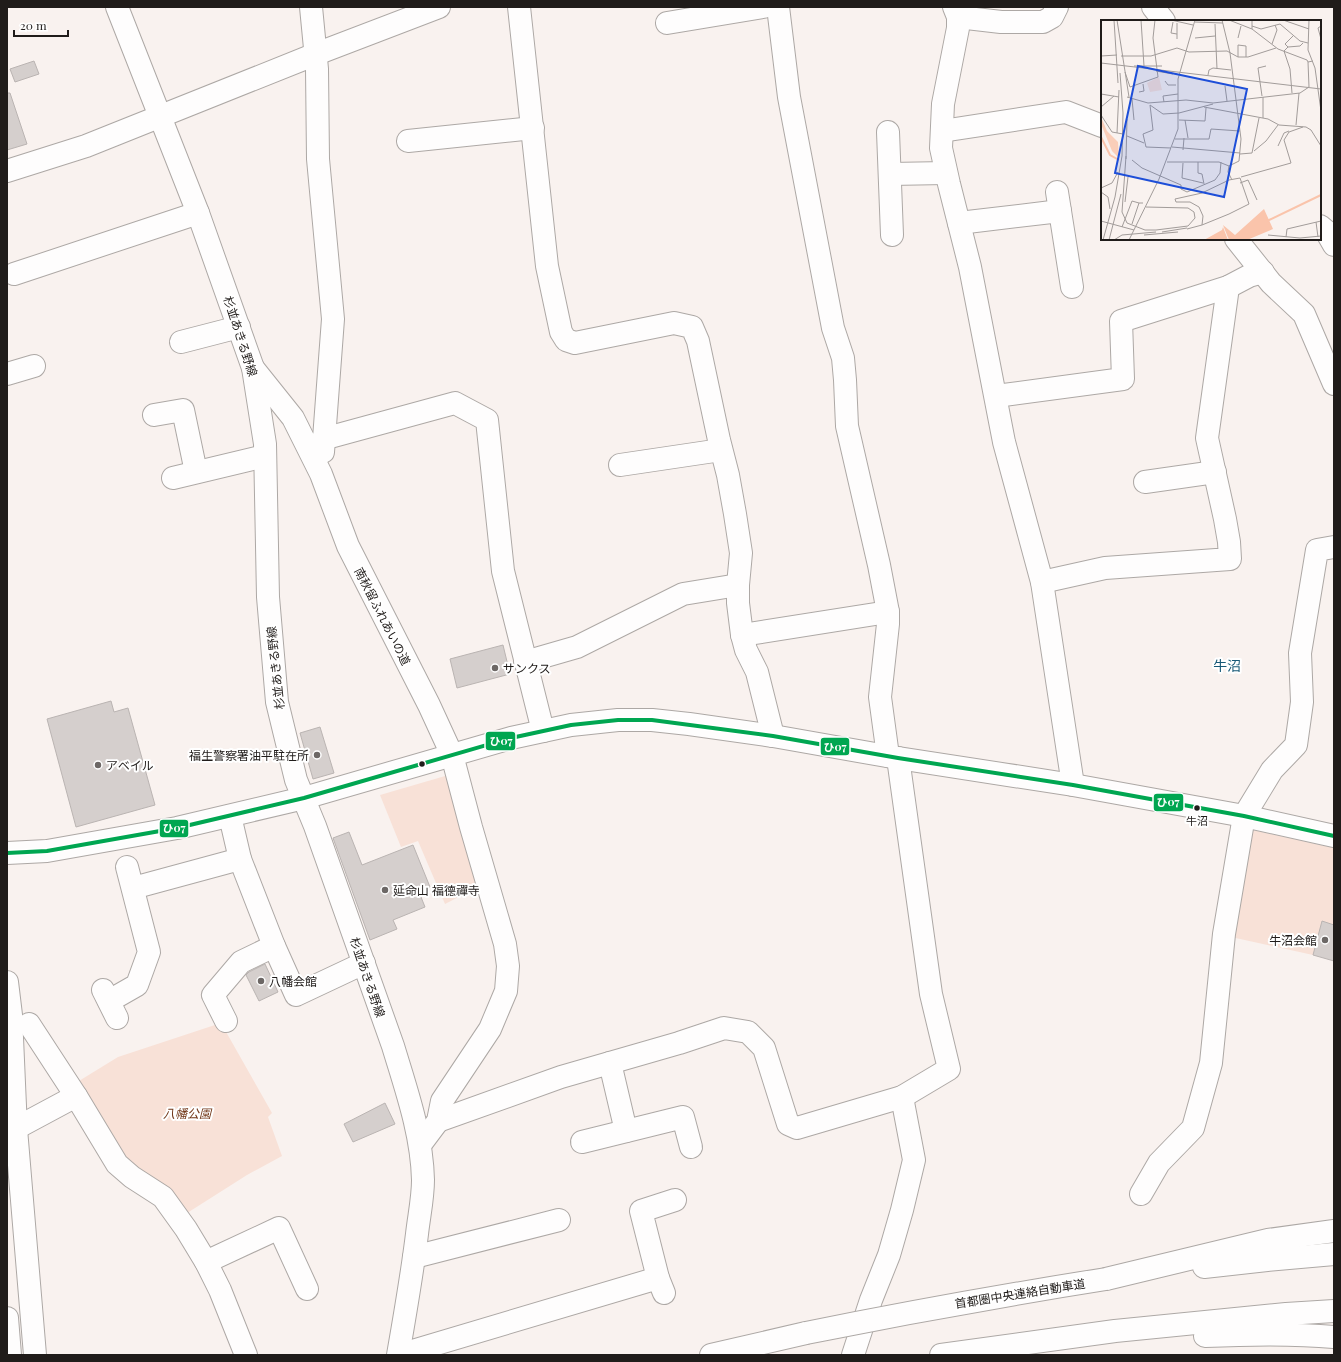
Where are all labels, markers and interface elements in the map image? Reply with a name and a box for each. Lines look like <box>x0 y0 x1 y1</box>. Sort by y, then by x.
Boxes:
scale bar <box>14 12 68 38</box>
text: 20 m <box>20 17 47 33</box>
inset map <box>1101 20 1321 240</box>
street label: 杉並あきる野線 <box>220 294 262 378</box>
street label: 南秋留ふれあいの道 <box>351 564 415 668</box>
street label: 杉並あきる野線 <box>263 626 287 710</box>
district label: 牛沼 <box>1213 656 1241 675</box>
place label: サンクス <box>503 660 551 676</box>
marker: サンクス <box>490 663 500 673</box>
line badge: ひ07 <box>485 731 516 751</box>
text: ひ07 <box>489 733 513 748</box>
line badge: ひ07 <box>820 737 850 756</box>
text: ひ07 <box>823 739 847 754</box>
place label: 福生警察署油平駐在所 <box>189 747 309 763</box>
marker: 福生警察署油平駐在所 <box>312 750 322 760</box>
place label: アベイル <box>106 757 154 773</box>
unlabelled marker <box>417 759 427 769</box>
marker: アベイル <box>93 760 103 770</box>
line badge: ひ07 <box>1153 793 1184 812</box>
text: ひ07 <box>1156 794 1180 809</box>
marker: 牛沼 <box>1192 803 1202 813</box>
place label: 牛沼 <box>1186 813 1208 828</box>
line badge: ひ07 <box>159 819 189 838</box>
text: ひ07 <box>162 820 186 835</box>
place label: 延命山 福德禪寺 <box>393 882 480 898</box>
marker: 延命山 福德禪寺 <box>380 885 390 895</box>
place label: 牛沼会館 <box>1269 932 1317 948</box>
street label: 杉並あきる野線 <box>347 935 389 1019</box>
marker: 牛沼会館 <box>1320 935 1330 945</box>
place label: 八幡会館 <box>269 973 317 989</box>
marker: 八幡会館 <box>256 976 266 986</box>
park label: 八幡公園 <box>163 1105 213 1121</box>
street label: 首都圏中央連絡自動車道 <box>954 1275 1086 1311</box>

